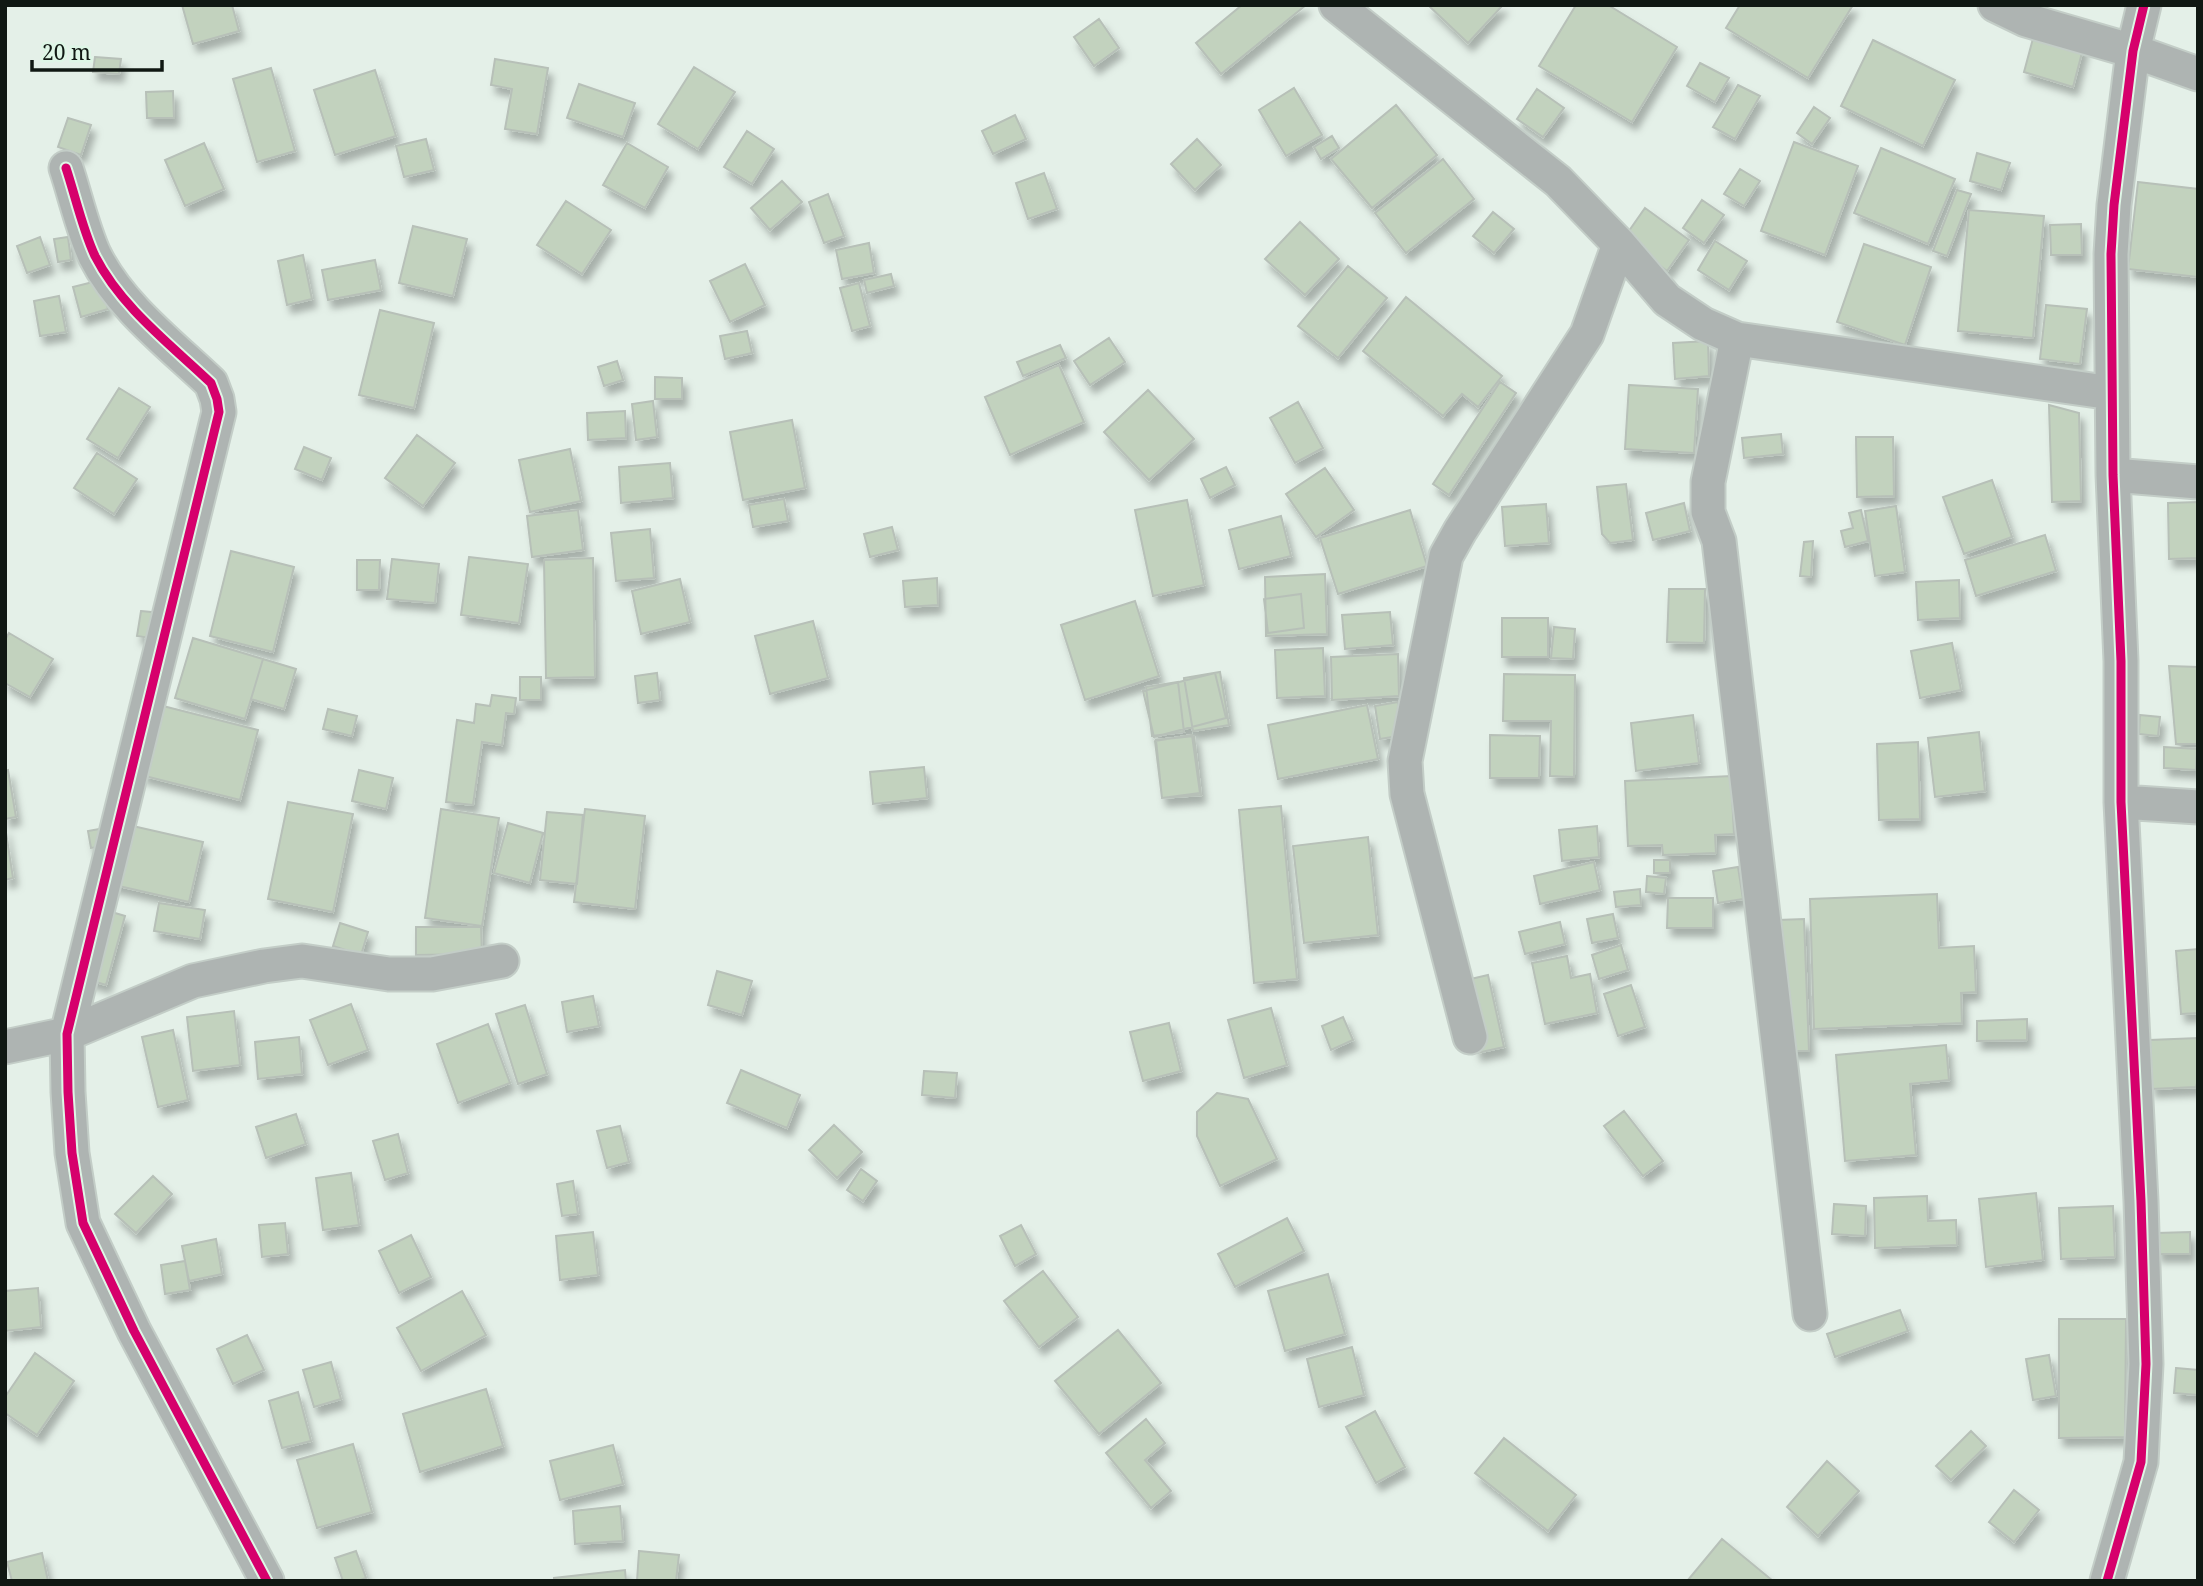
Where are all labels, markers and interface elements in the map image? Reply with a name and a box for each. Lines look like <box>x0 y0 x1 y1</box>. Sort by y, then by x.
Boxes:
scale bar <box>32 28 161 72</box>
text: 20 m <box>42 38 91 66</box>

